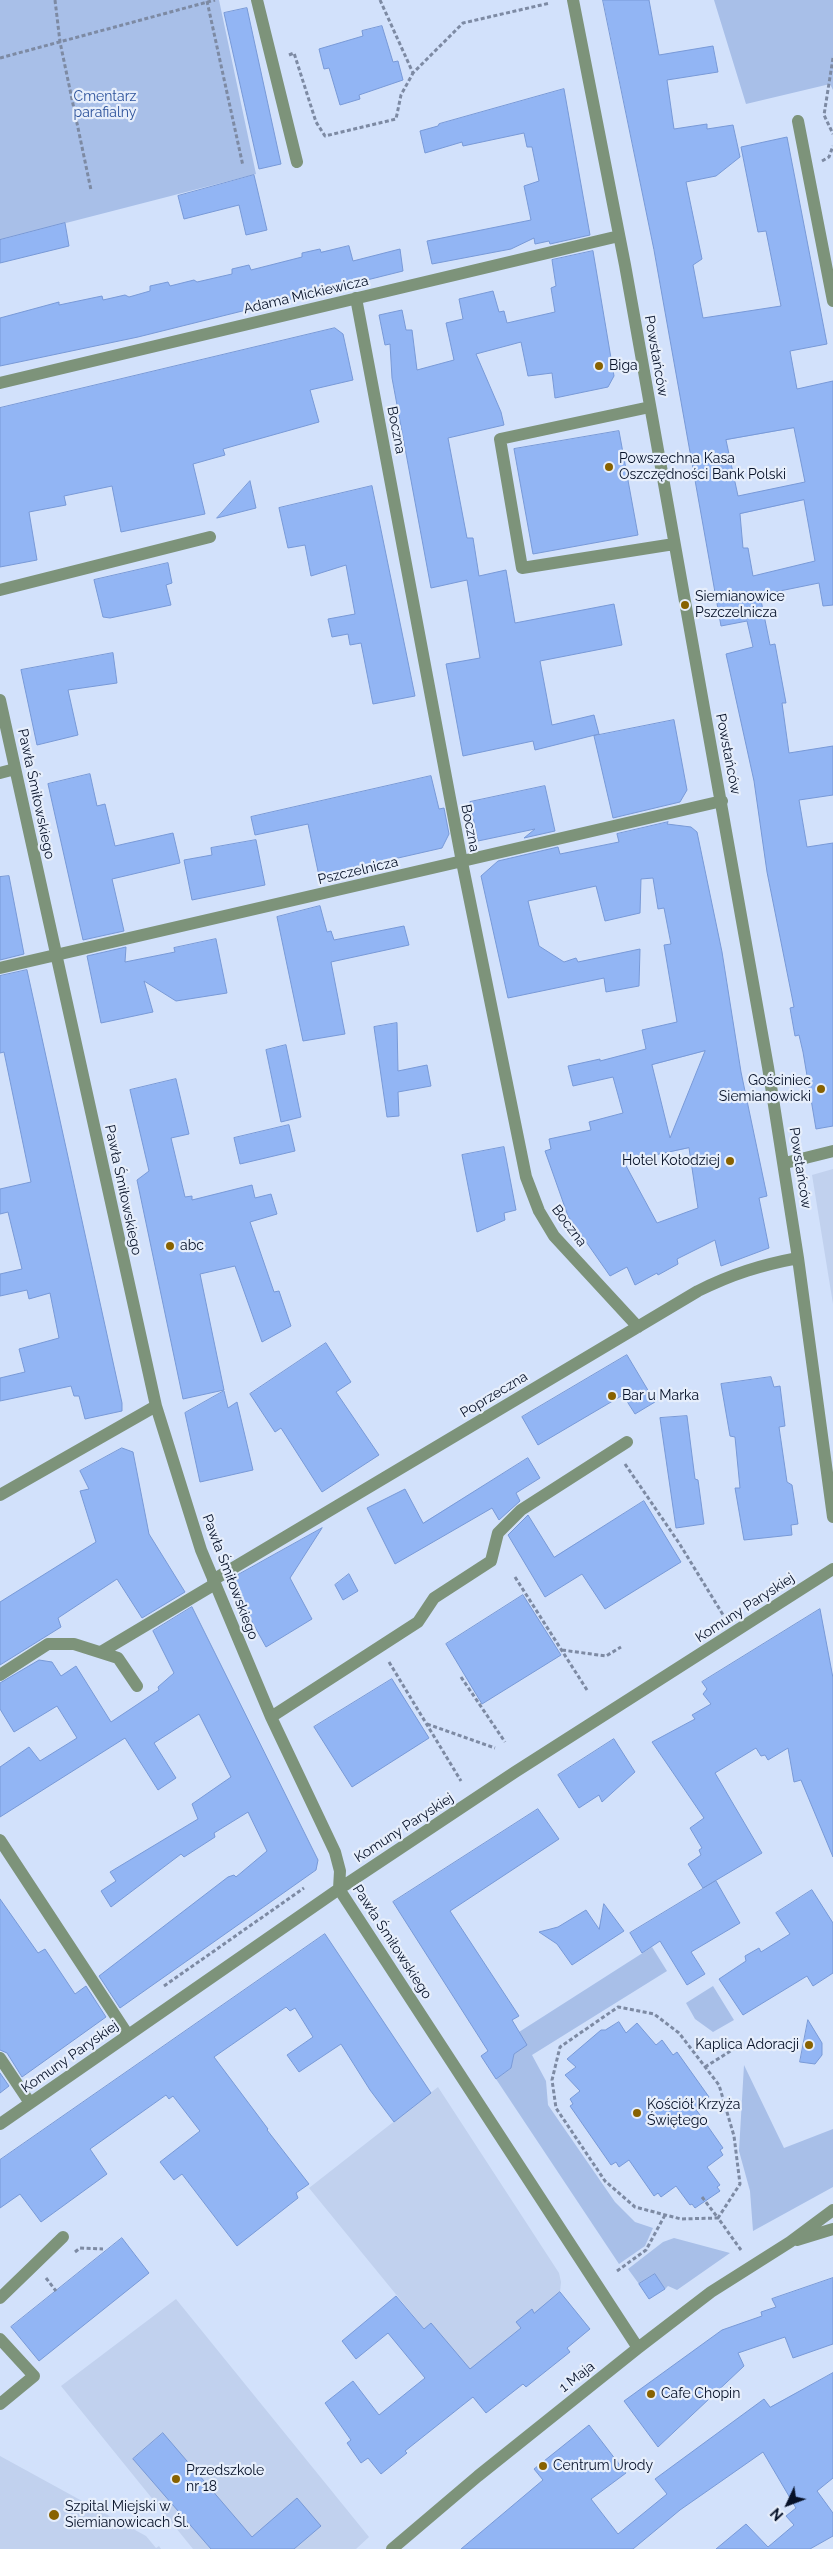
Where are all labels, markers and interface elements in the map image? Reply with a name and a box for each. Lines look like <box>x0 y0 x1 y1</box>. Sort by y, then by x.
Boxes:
park label: Cmentarz parafialny <box>74 89 136 121</box>
street label: Adama Mickiewicza <box>242 272 370 318</box>
street label: Powstańców <box>641 314 671 398</box>
place label: Biga <box>609 358 638 374</box>
marker: Biga <box>593 360 605 372</box>
street label: Boczna <box>383 405 409 455</box>
place label: Powszechna Kasa Oszczędności Bank Polski <box>619 451 786 484</box>
marker: Powszechna Kasa Oszczędności Bank Polski <box>603 461 615 473</box>
place label: Siemianowice Pszczelnicza <box>695 589 785 622</box>
marker: Siemianowice Pszczelnicza <box>679 599 691 611</box>
street label: Powstańców <box>712 712 744 796</box>
street label: Pawła Śmiłowskiego <box>14 727 58 861</box>
street label: Boczna <box>457 803 483 853</box>
street label: Pszczelnicza <box>316 854 400 888</box>
place label: Gościniec Siemianowicki <box>719 1073 811 1106</box>
marker: Gościniec Siemianowicki <box>815 1083 827 1095</box>
street label: Pawła Śmiłowskiego <box>101 1123 145 1257</box>
street label: Powstańców <box>785 1126 815 1210</box>
place label: Hotel Kołodziej <box>622 1153 720 1169</box>
marker: Hotel Kołodziej <box>724 1155 736 1167</box>
street label: Boczna <box>548 1202 590 1250</box>
place label: abc <box>180 1238 204 1254</box>
marker: abc <box>164 1240 176 1252</box>
street label: Poprzeczna <box>457 1368 531 1422</box>
place label: Bar u Marka <box>622 1388 699 1404</box>
marker: Bar u Marka <box>606 1390 618 1402</box>
street label: Pawła Śmiłowskiego <box>198 1512 262 1642</box>
street label: Komuny Paryskiej <box>692 1570 798 1646</box>
street label: Komuny Paryskiej <box>351 1790 457 1866</box>
street label: Pawła Śmiłowskiego <box>349 1882 435 2002</box>
street label: Komuny Paryskiej <box>18 2017 122 2097</box>
place label: Kaplica Adoracji <box>695 2037 799 2053</box>
marker: Kaplica Adoracji <box>803 2039 815 2051</box>
place label: Kościół Krzyża Świętego <box>647 2097 740 2130</box>
marker: Kościół Krzyża Świętego <box>631 2107 643 2119</box>
street label: 1 Maja <box>556 2358 598 2396</box>
place label: Cafe Chopin <box>661 2386 740 2402</box>
marker: Cafe Chopin <box>645 2388 657 2400</box>
place label: Centrum Urody <box>553 2458 653 2474</box>
marker: Centrum Urody <box>537 2460 549 2472</box>
place label: Przedszkole nr 18 <box>186 2463 264 2496</box>
marker: Przedszkole nr 18 <box>170 2473 182 2485</box>
north arrow <box>763 2479 813 2529</box>
place label: Szpital Miejski w Siemianowicach Śl. <box>65 2499 189 2532</box>
text: N <box>768 2505 787 2524</box>
marker: Szpital Miejski w Siemianowicach Śl. <box>47 2508 61 2522</box>

